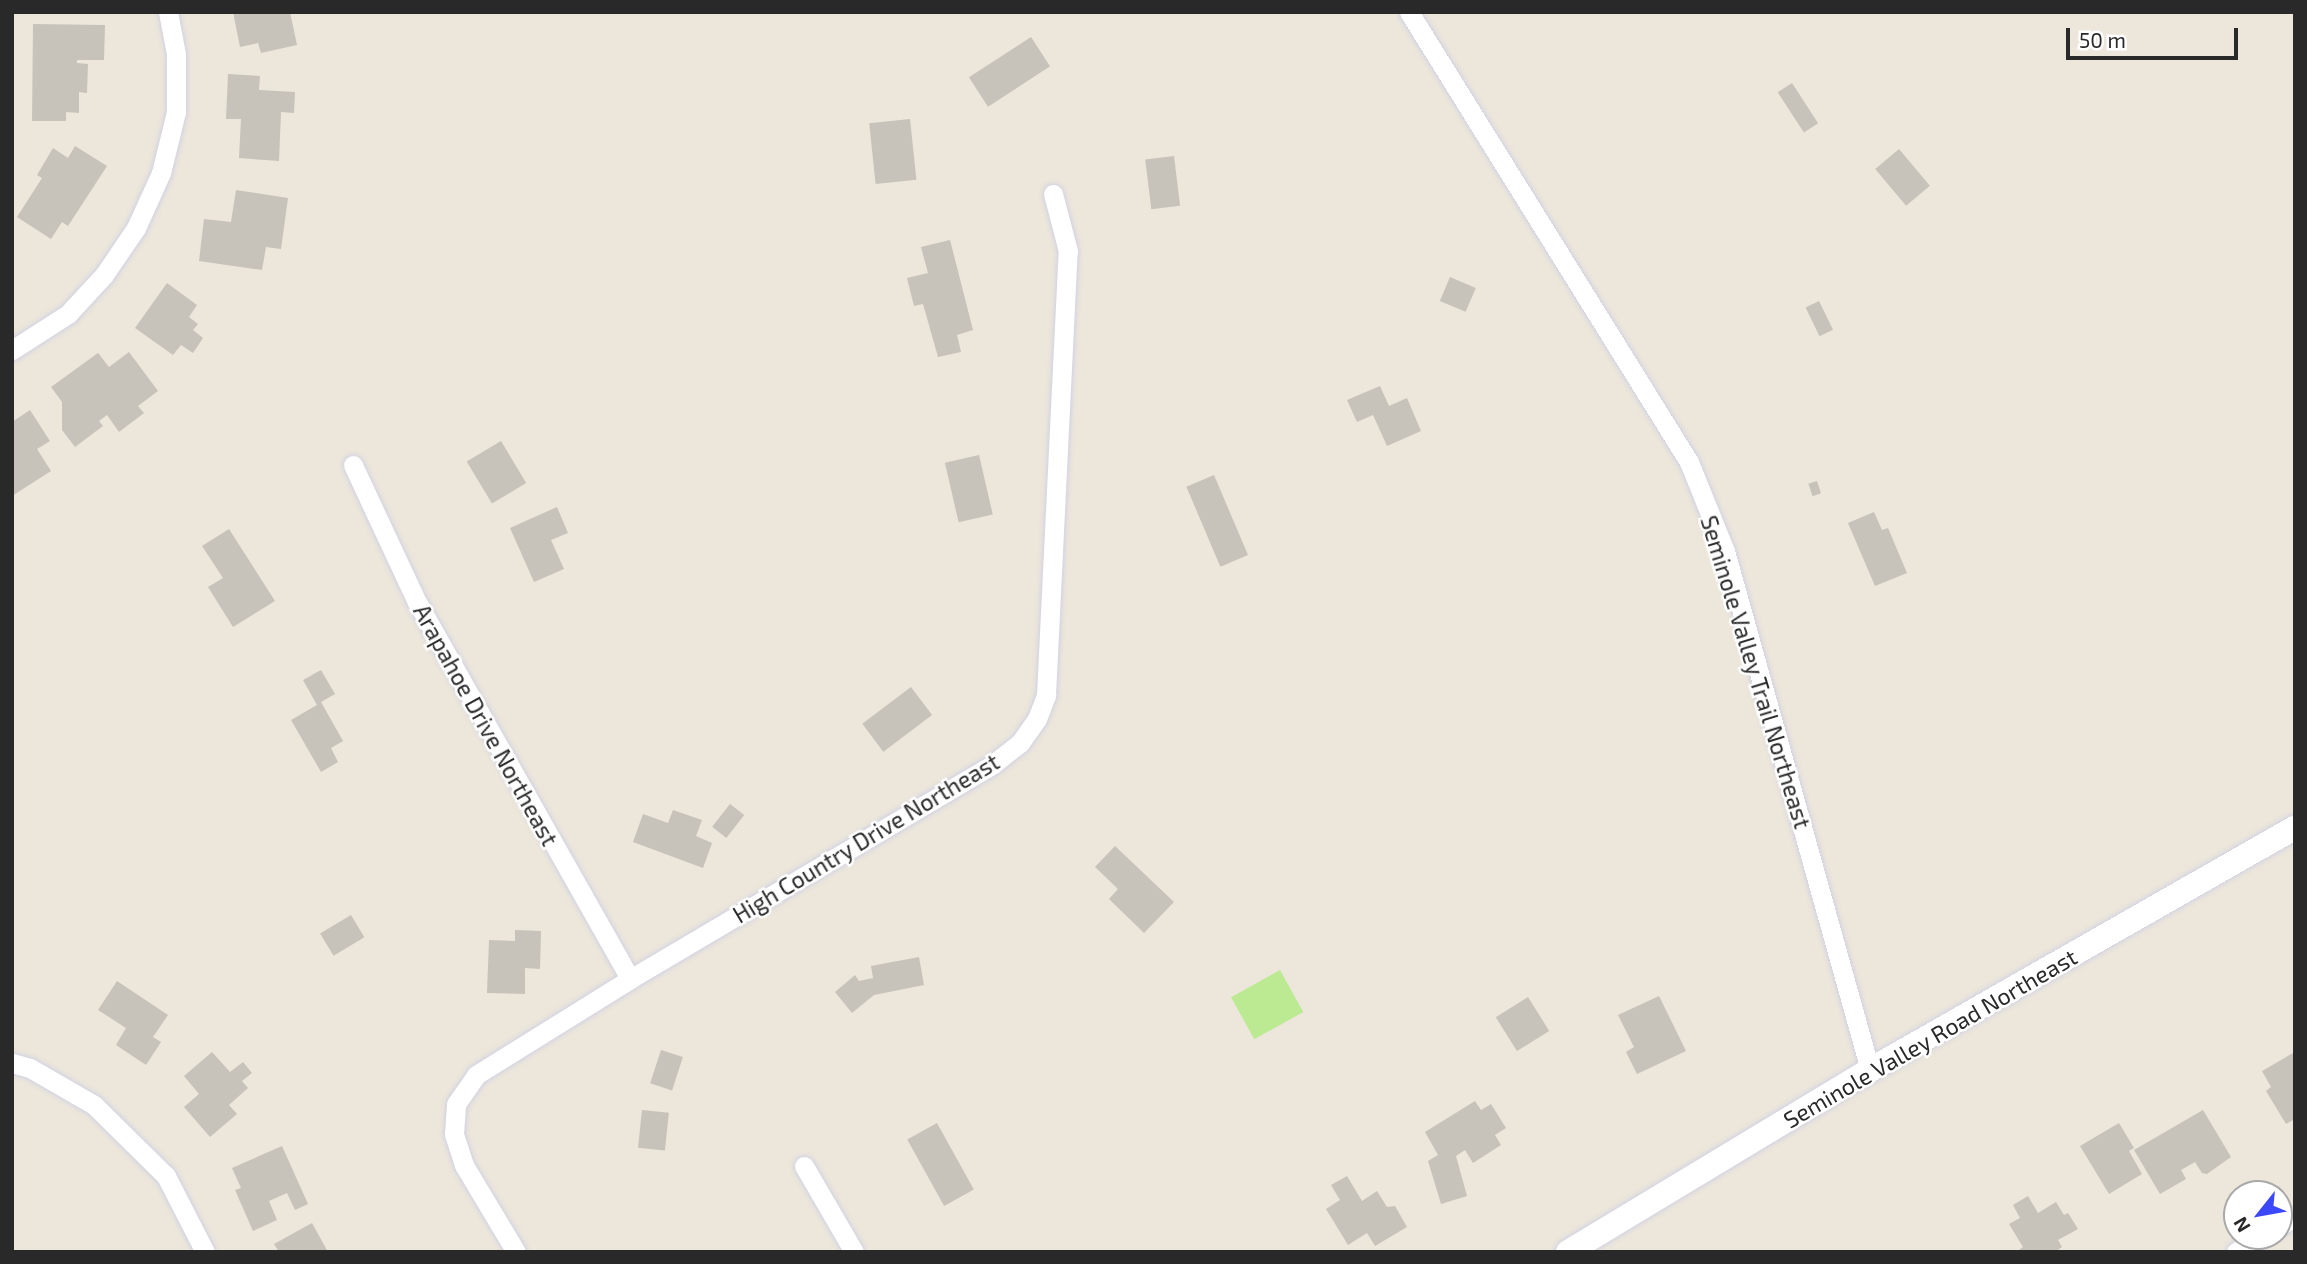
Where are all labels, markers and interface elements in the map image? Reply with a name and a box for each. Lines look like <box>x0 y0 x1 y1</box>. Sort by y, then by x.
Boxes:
scale bar <box>2069 14 2240 58</box>
text: 50 m <box>2079 27 2126 52</box>
street label: Seminole Valley Trail Northeast <box>1695 511 1817 833</box>
street label: Arapahoe Drive Northeast <box>408 599 564 851</box>
street label: High Country Drive Northeast <box>728 747 1004 929</box>
street label: Seminole Valley Road Northeast <box>1778 942 2082 1134</box>
north arrow <box>2223 1180 2293 1250</box>
text: N <box>2228 1213 2255 1237</box>

